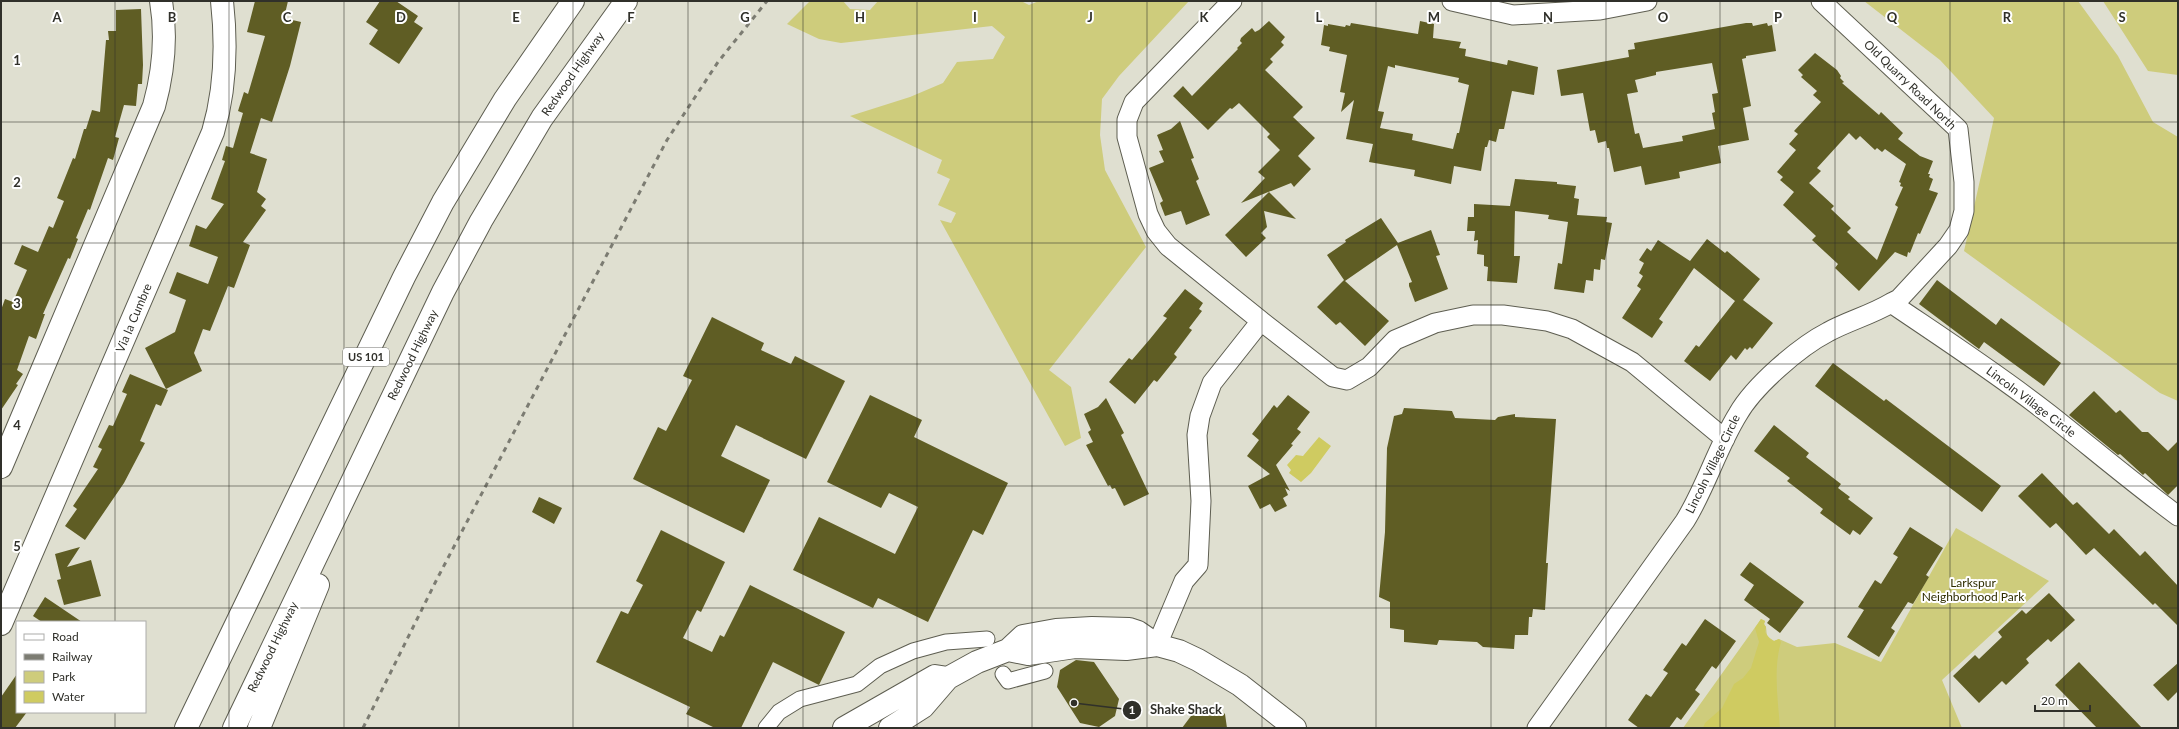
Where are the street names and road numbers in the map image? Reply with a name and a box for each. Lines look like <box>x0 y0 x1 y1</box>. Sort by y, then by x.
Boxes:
street label: Redwood Highway <box>538 28 608 119</box>
street label: Old Quarry Road North <box>1861 37 1960 133</box>
street label: Via la Cumbre <box>112 281 155 355</box>
street label: Redwood Highway <box>384 306 441 403</box>
road number: US 101 <box>343 348 389 366</box>
street label: Lincoln Village Circle <box>1983 363 2079 440</box>
street label: Lincoln Village Circle <box>1682 412 1743 516</box>
street label: Redwood Highway <box>244 598 301 695</box>

